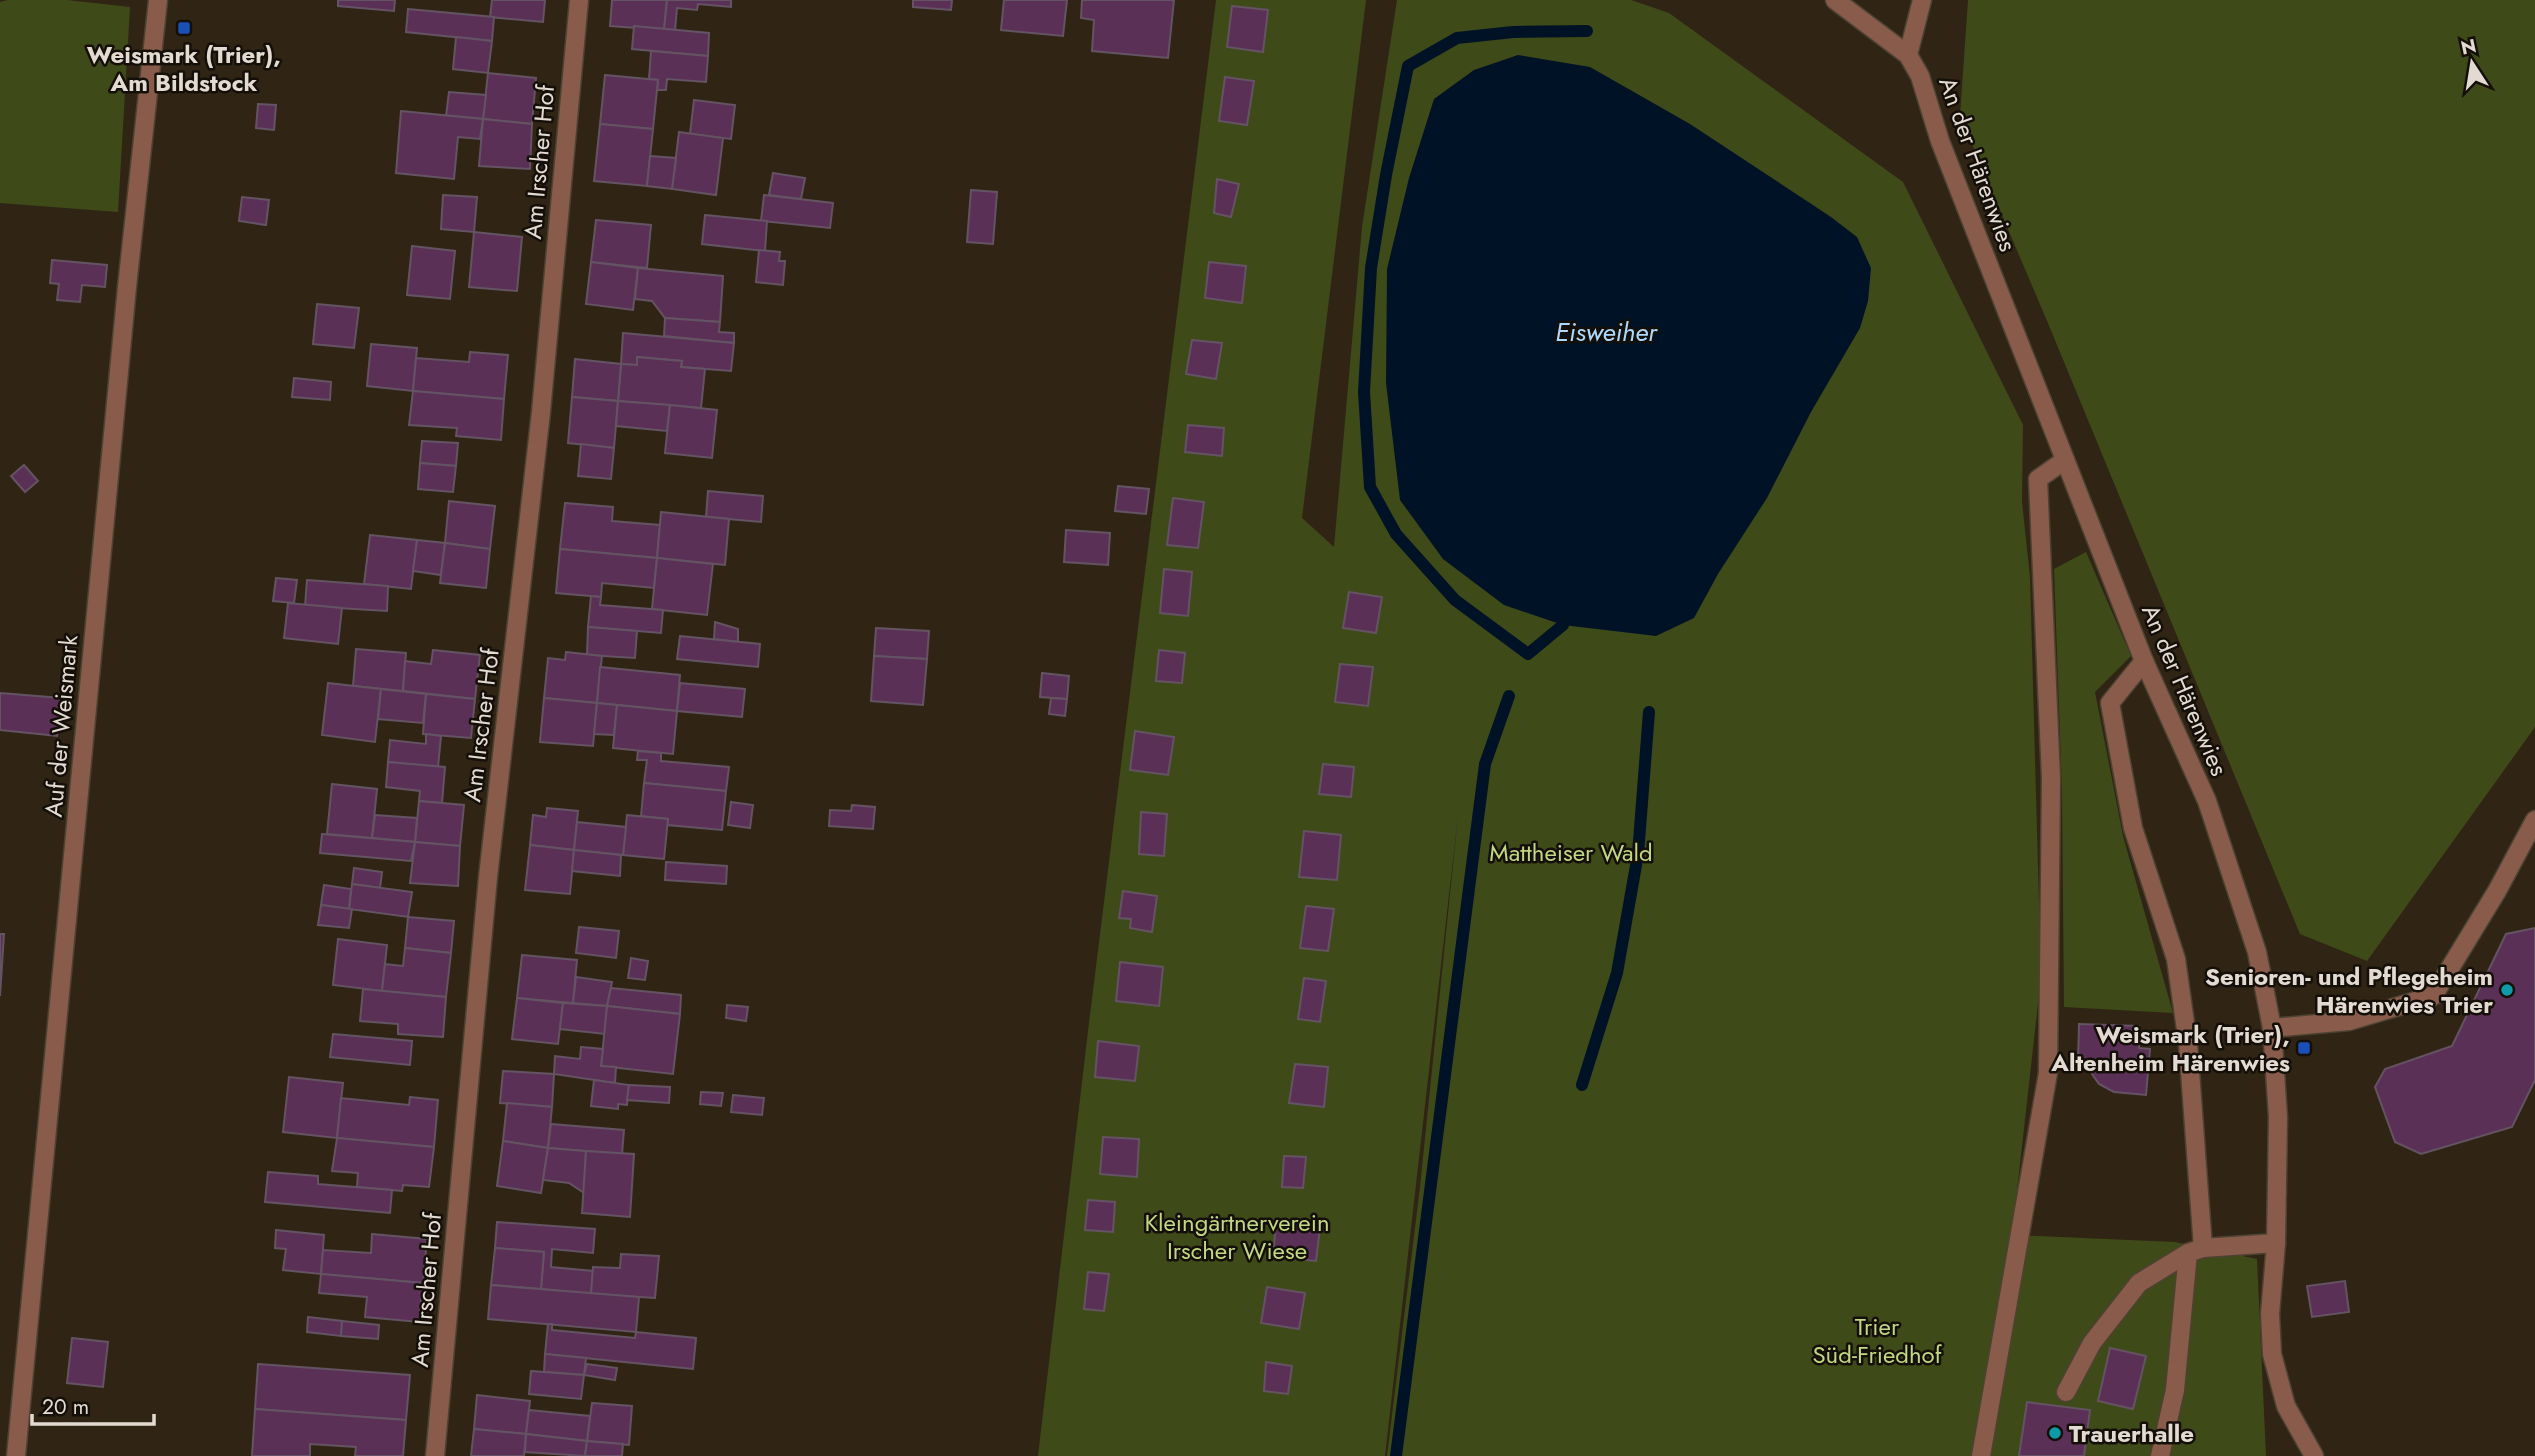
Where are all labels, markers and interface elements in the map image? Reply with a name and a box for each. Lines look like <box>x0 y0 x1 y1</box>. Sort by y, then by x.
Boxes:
marker: Weismark (Trier), Am Bildstock <box>176 20 192 36</box>
north arrow <box>2437 28 2507 98</box>
text: N <box>2458 32 2479 62</box>
place label: Weismark (Trier), Am Bildstock <box>87 37 281 100</box>
street label: An der Härenwies <box>1930 72 2026 256</box>
street label: Am Irscher Hof <box>515 82 563 241</box>
water label: Eisweiher <box>1555 313 1658 351</box>
street label: An der Härenwies <box>2133 599 2237 781</box>
street label: Auf der Weismark <box>36 633 86 819</box>
street label: Am Irscher Hof <box>454 645 508 804</box>
park label: Mattheiser Wald <box>1489 835 1653 870</box>
place label: Senioren- und Pflegeheim Härenwies Trier <box>2205 959 2493 1022</box>
marker: Senioren- und Pflegeheim Härenwies Trier <box>2499 982 2515 998</box>
place label: Weismark (Trier), Altenheim Härenwies <box>2050 1017 2290 1080</box>
marker: Weismark (Trier), Altenheim Härenwies <box>2296 1040 2312 1056</box>
park label: Kleingärtnerverein Irscher Wiese <box>1144 1205 1330 1268</box>
street label: Am Irscher Hof <box>402 1210 450 1369</box>
park label: Trier Süd-Friedhof <box>1812 1309 1943 1372</box>
scale bar <box>32 1382 154 1426</box>
text: 20 m <box>42 1392 89 1422</box>
place label: Trauerhalle <box>2069 1416 2194 1451</box>
marker: Trauerhalle <box>2047 1425 2063 1441</box>

